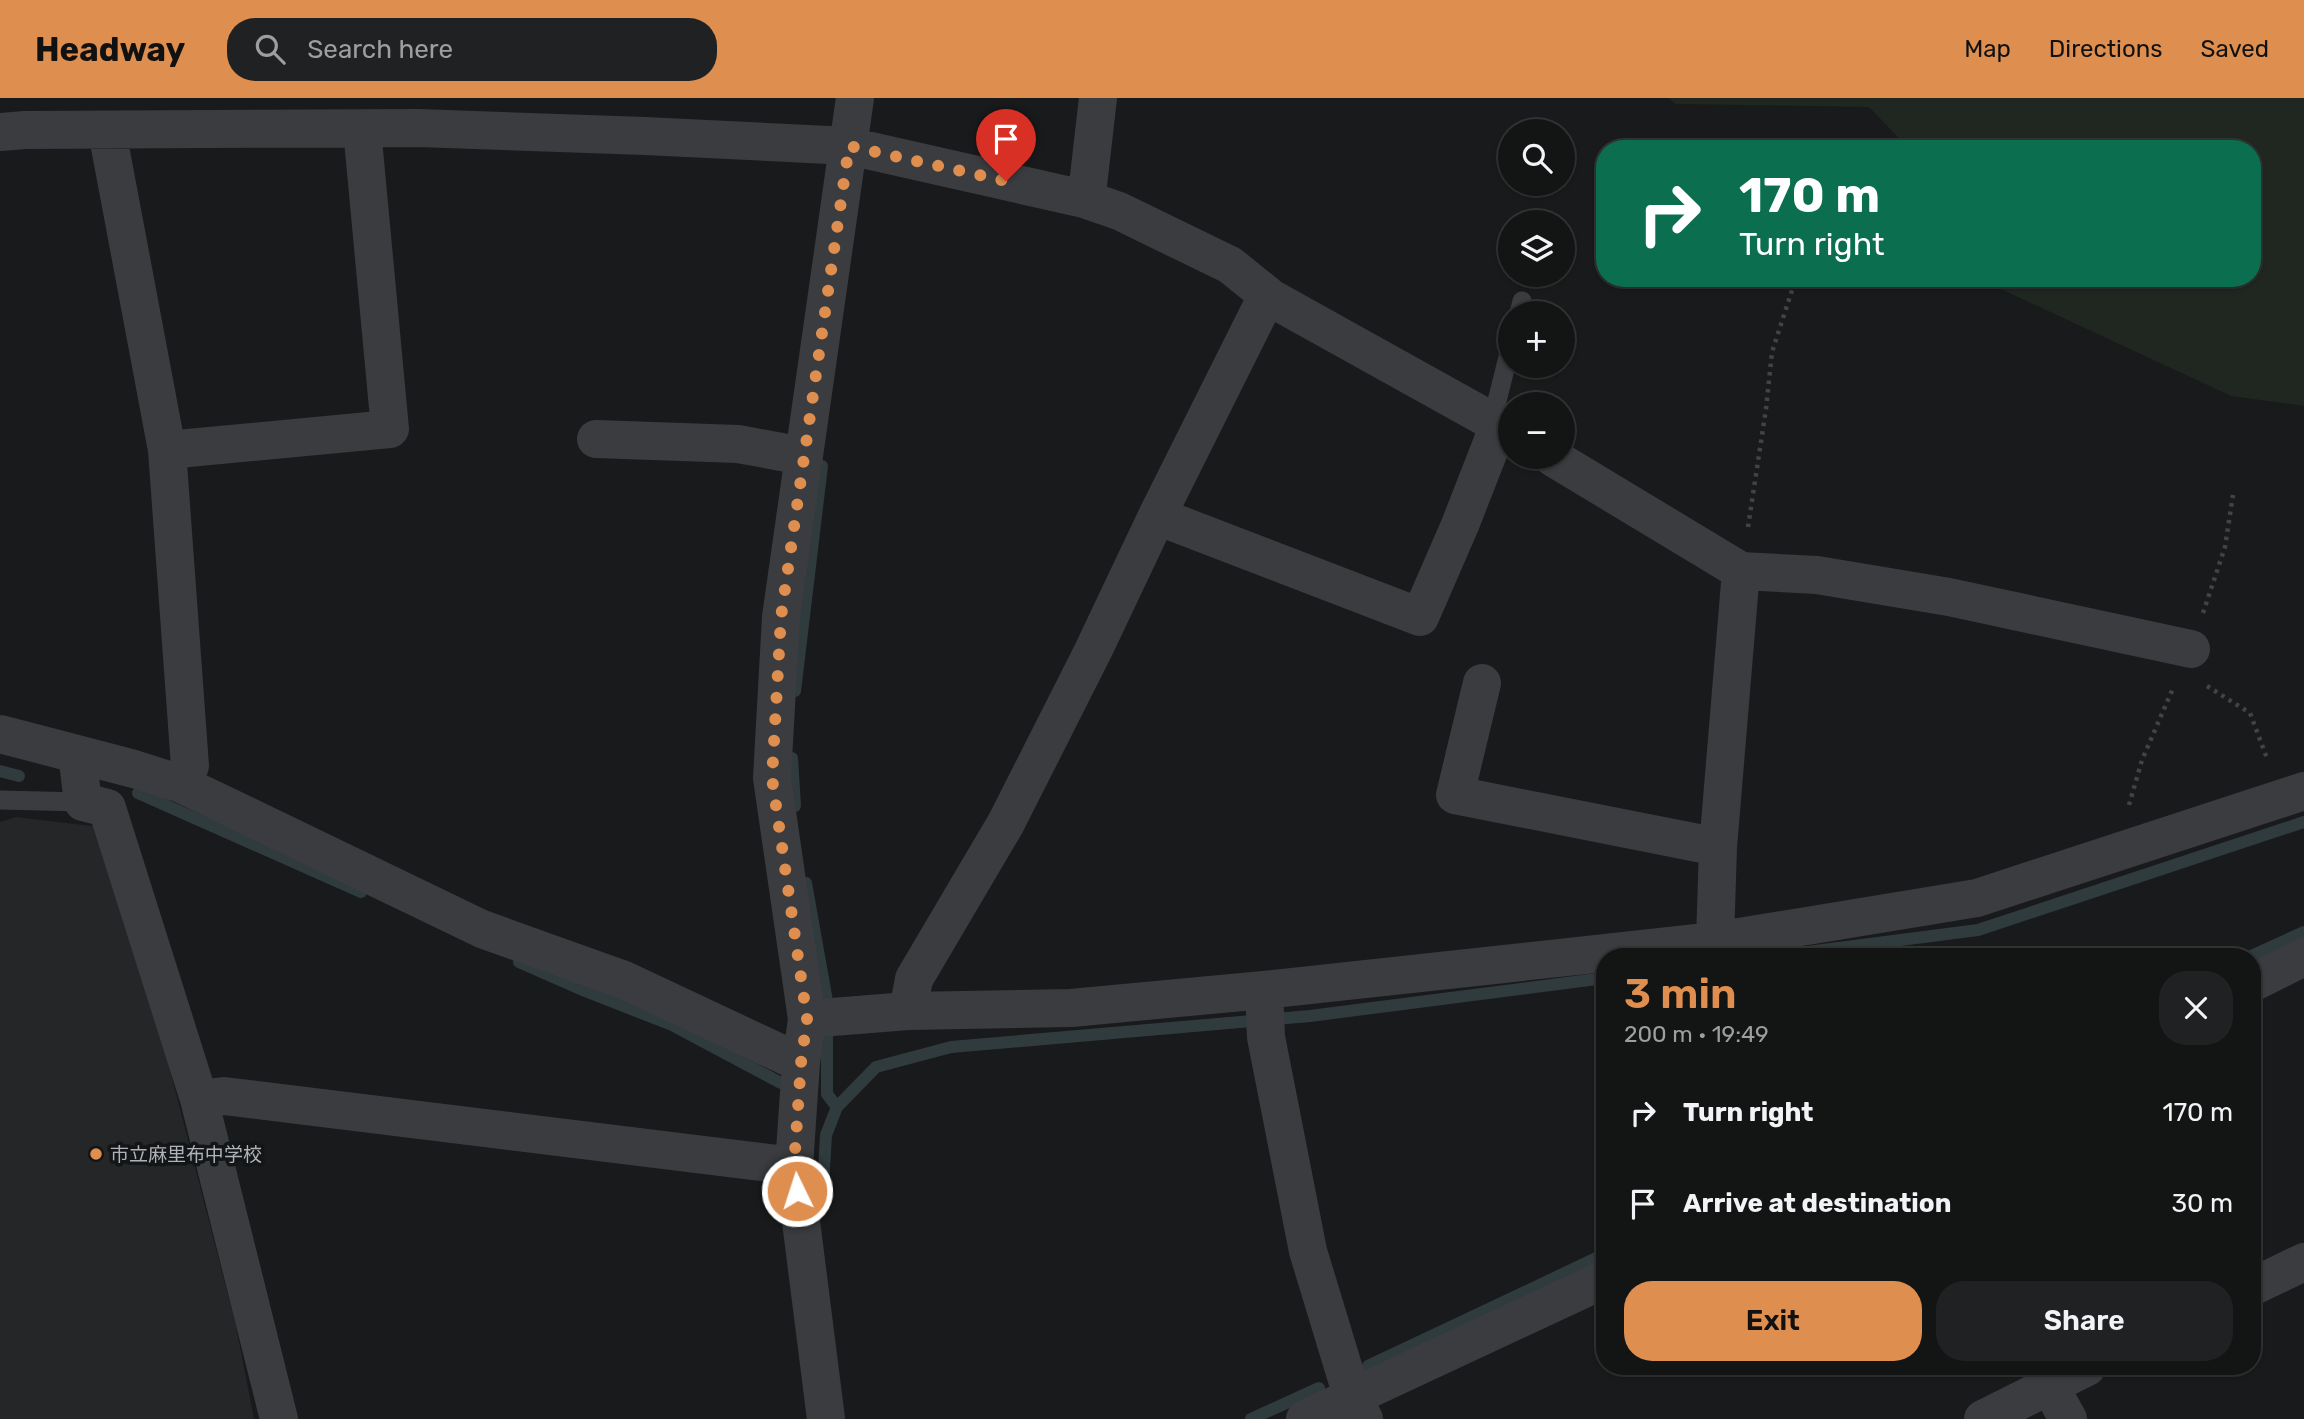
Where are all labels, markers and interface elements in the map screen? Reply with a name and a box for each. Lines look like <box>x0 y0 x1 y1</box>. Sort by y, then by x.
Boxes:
search box <box>227 18 717 81</box>
text: Headway <box>35 30 185 69</box>
icon: search <box>251 30 289 68</box>
text: Search here <box>307 34 453 65</box>
text: Map <box>1964 35 2011 63</box>
text: Directions <box>2049 35 2162 63</box>
text: Saved <box>2200 35 2269 63</box>
pin <box>976 109 1036 181</box>
map controls <box>1498 119 1575 469</box>
button: search <box>1498 119 1575 196</box>
icon: arrive <box>987 120 1025 158</box>
text: 170 m <box>1739 166 1880 224</box>
icon: right <box>1624 168 1715 259</box>
button: layers <box>1498 210 1575 287</box>
text: Turn right <box>1739 225 1884 263</box>
button: + <box>1498 301 1575 378</box>
button: − <box>1498 392 1575 469</box>
text: 3 min <box>1624 969 1737 1019</box>
button: close <box>2159 971 2233 1045</box>
text: 200 m · 19:49 <box>1624 1020 1769 1048</box>
icon: right <box>1624 1094 1662 1132</box>
text: Turn right <box>1683 1097 1813 1128</box>
text: 170 m <box>2163 1097 2233 1128</box>
place label: 市立麻里布中学校 <box>110 1143 262 1166</box>
marker: 市立麻里布中学校 <box>88 1146 104 1162</box>
position arrow <box>760 1154 834 1228</box>
icon: arrive <box>1624 1185 1662 1223</box>
text: Arrive at destination <box>1683 1188 1951 1219</box>
text: 30 m <box>2171 1188 2233 1219</box>
button: Exit <box>1624 1281 1922 1361</box>
button: Share <box>1936 1281 2233 1361</box>

